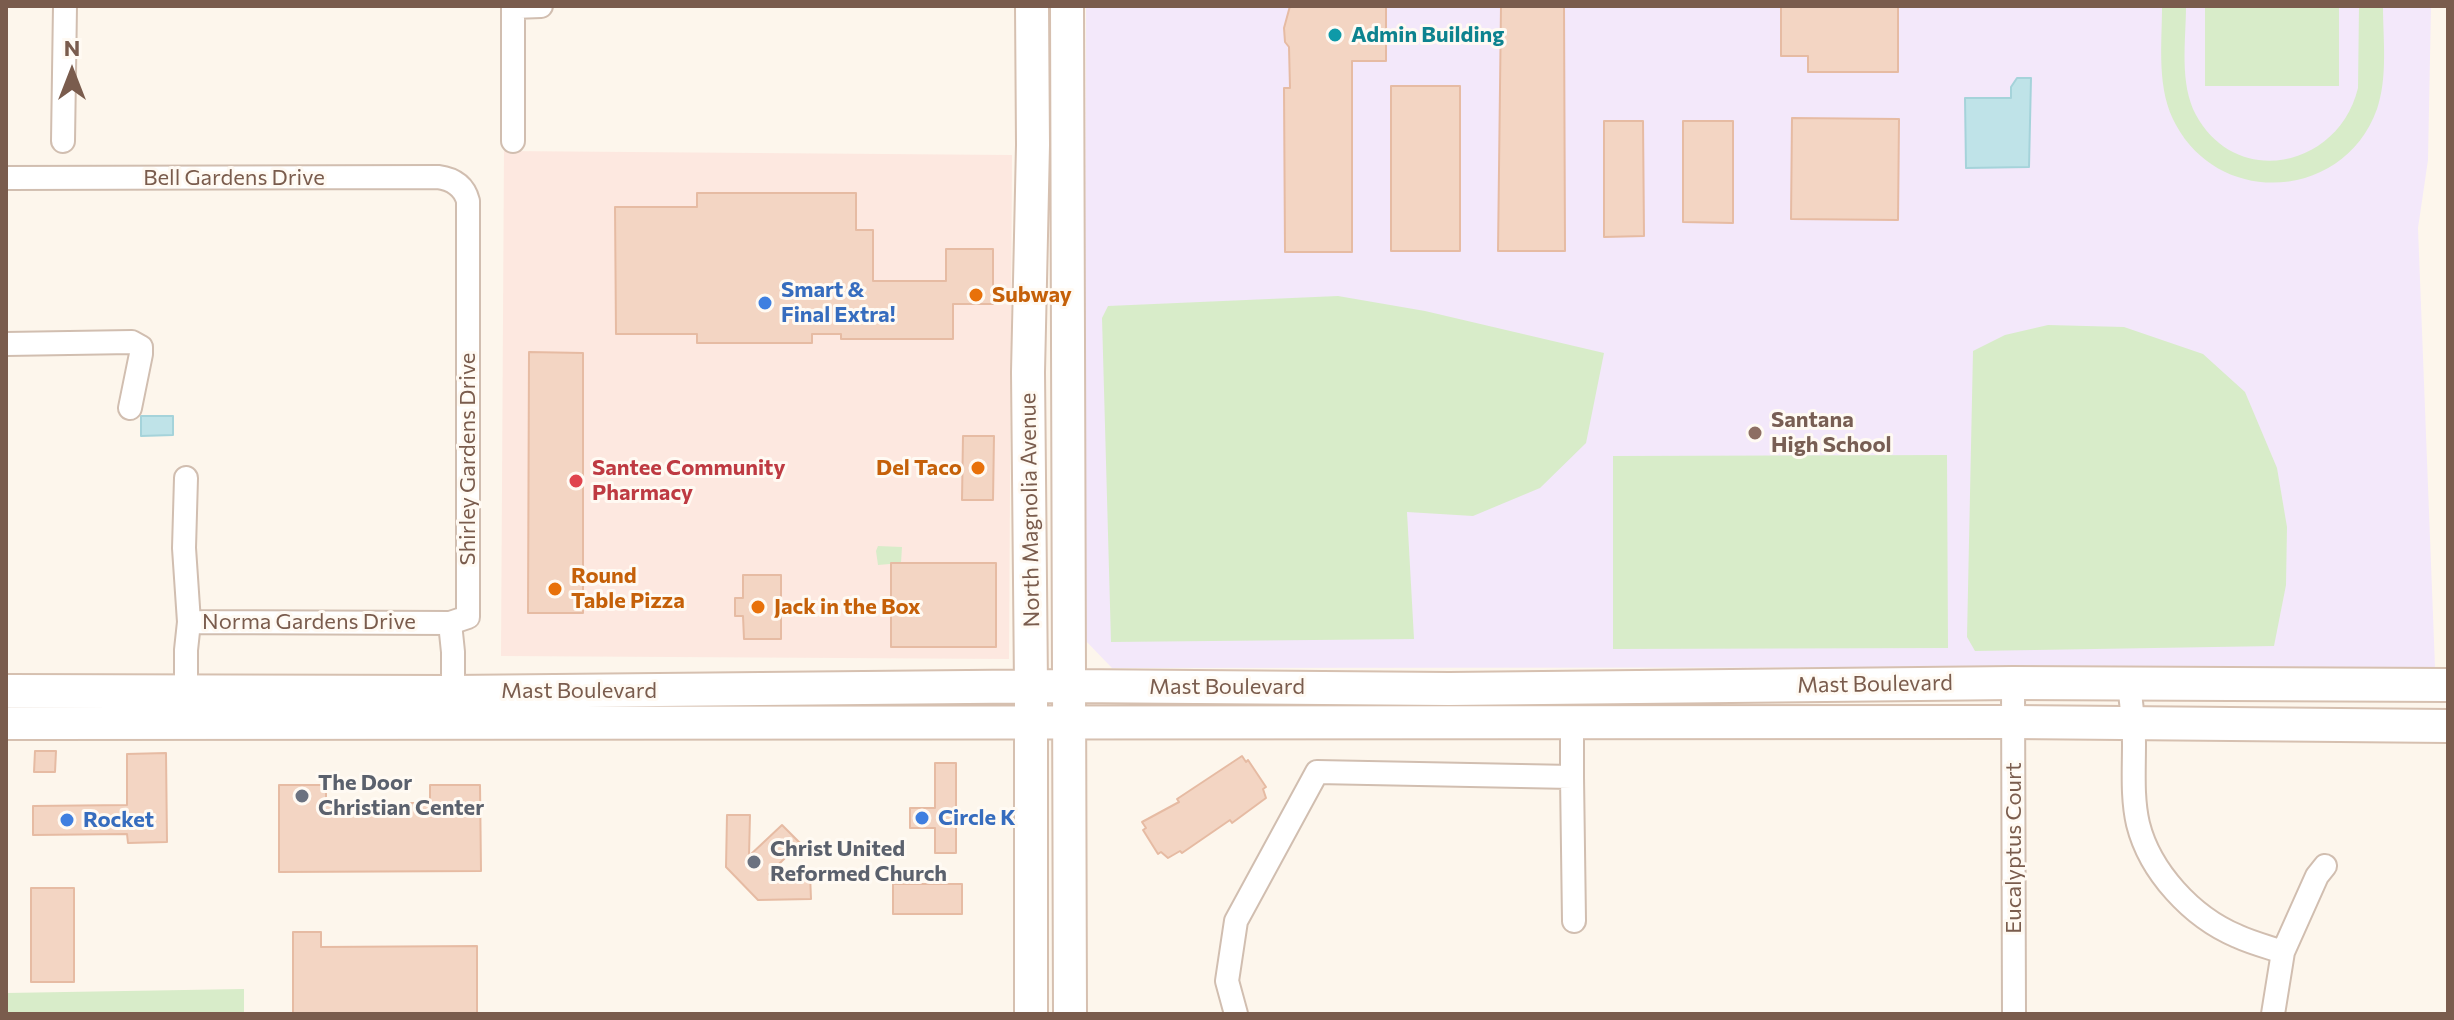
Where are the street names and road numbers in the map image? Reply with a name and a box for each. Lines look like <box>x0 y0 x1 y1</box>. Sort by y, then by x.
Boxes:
street label: Bell Gardens Drive <box>143 165 325 191</box>
street label: Shirley Gardens Drive <box>455 353 481 565</box>
street label: North Magnolia Avenue <box>1015 392 1045 628</box>
street label: Norma Gardens Drive <box>202 609 416 635</box>
street label: Mast Boulevard <box>1797 669 1953 699</box>
street label: Mast Boulevard <box>1149 674 1305 700</box>
street label: Mast Boulevard <box>501 678 657 704</box>
street label: Eucalyptus Court <box>2001 762 2027 934</box>

